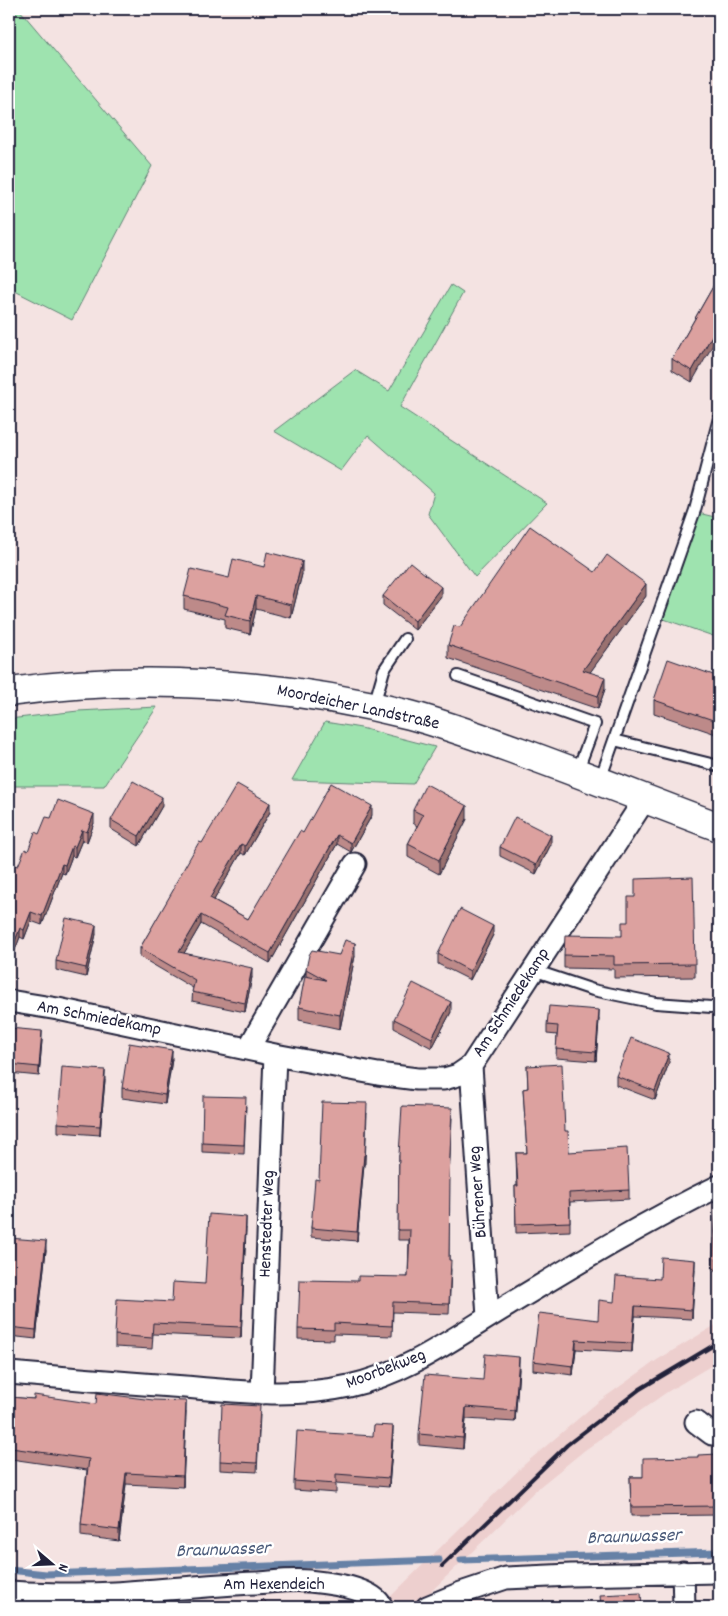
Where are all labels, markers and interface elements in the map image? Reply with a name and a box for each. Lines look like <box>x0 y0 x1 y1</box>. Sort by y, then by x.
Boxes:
street label: Moordeicher Landstraße <box>274 679 442 737</box>
street label: Am Schmiedekamp <box>467 943 557 1063</box>
street label: Am Schmiedekamp <box>35 995 163 1043</box>
street label: Bührener Weg <box>463 1145 495 1239</box>
street label: Henstedter Weg <box>254 1170 282 1278</box>
street label: Moorbekweg <box>342 1343 430 1397</box>
water label: Braunwasser <box>586 1523 684 1553</box>
water label: Braunwasser <box>175 1536 273 1566</box>
north arrow <box>28 1538 78 1588</box>
text: N <box>52 1561 73 1574</box>
street label: Am Hexendeich <box>223 1573 325 1598</box>

